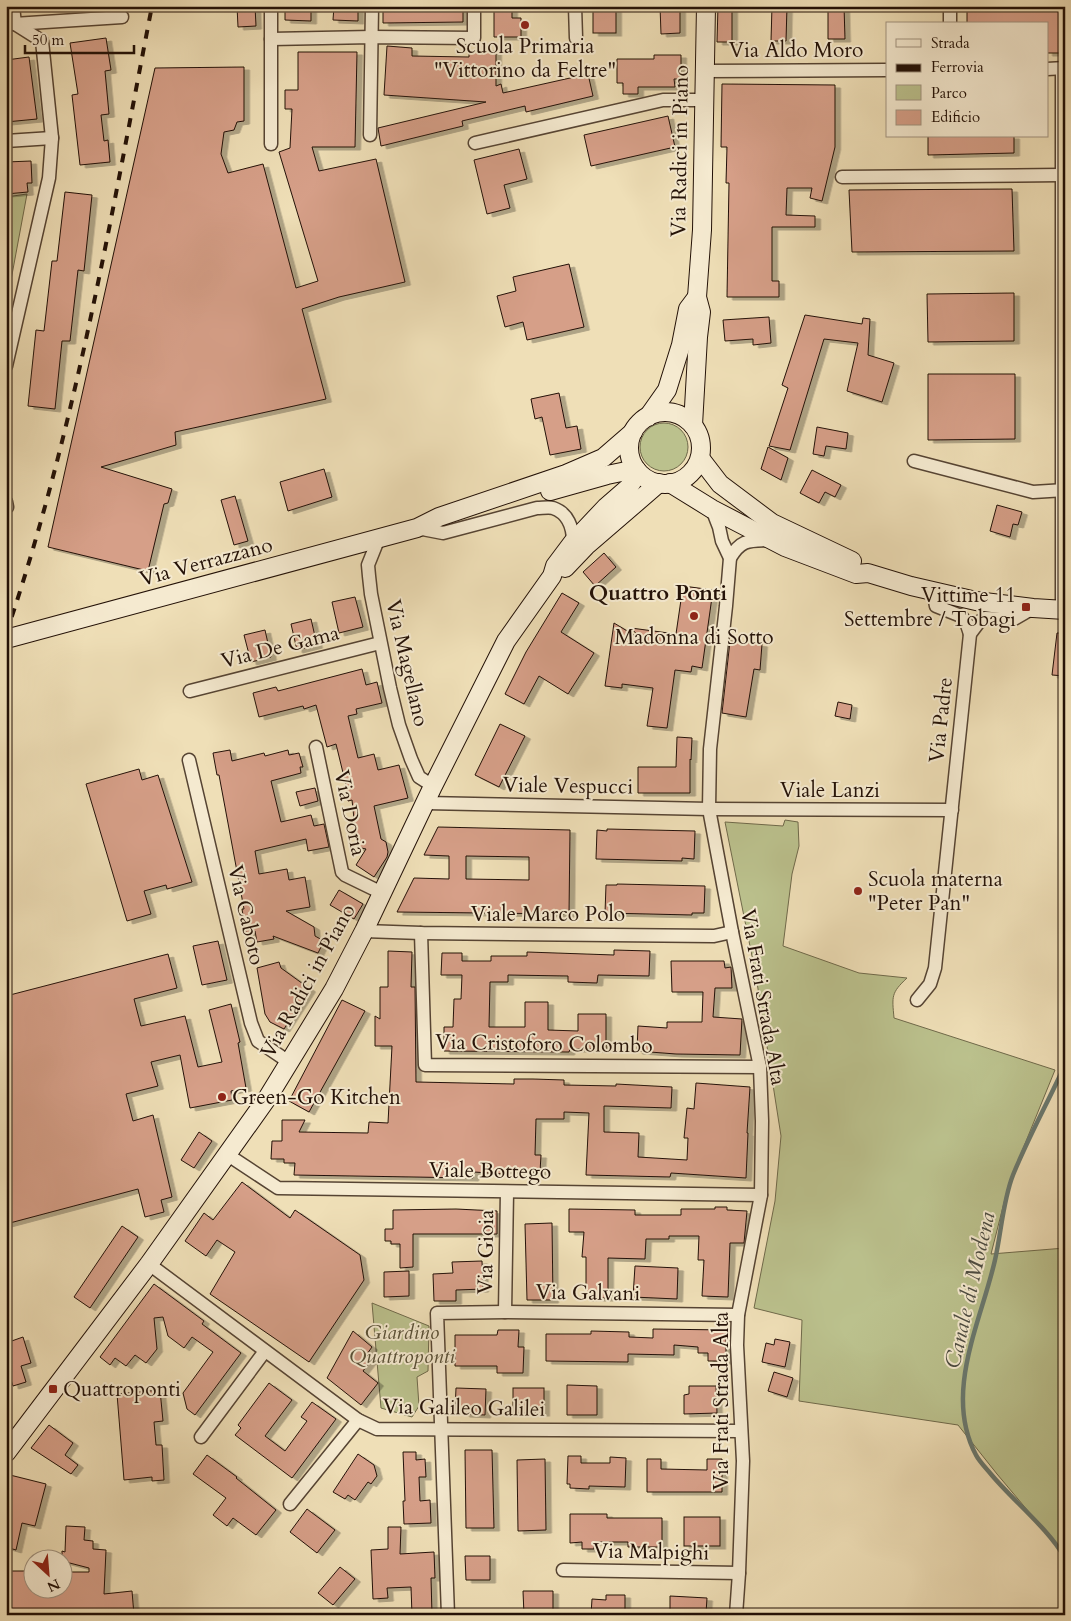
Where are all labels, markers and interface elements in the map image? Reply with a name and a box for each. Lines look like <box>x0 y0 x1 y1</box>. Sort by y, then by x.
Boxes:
marker: Scuola Primaria "Vittorino da Feltre" <box>519 19 531 31</box>
scale bar <box>25 22 134 54</box>
legend <box>886 22 1048 138</box>
text: 50 m <box>32 30 64 50</box>
place label: Scuola Primaria "Vittorino da Feltre" <box>434 32 616 85</box>
text: Strada <box>931 33 970 53</box>
street label: Via Aldo Moro <box>729 36 863 65</box>
text: Ferrovia <box>931 57 984 77</box>
street label: Via Radici in Piano <box>664 65 696 237</box>
text: Parco <box>931 83 967 103</box>
text: Edificio <box>931 107 980 127</box>
street label: Via Verrazzano <box>136 530 276 594</box>
district label: Quattro Ponti <box>589 578 727 608</box>
place label: Vittime 11 Settembre / Tobagi <box>844 581 1016 634</box>
street label: Via Magellano <box>378 597 436 729</box>
marker: Vittime 11 Settembre / Tobagi <box>1020 601 1032 613</box>
marker: Madonna di Sotto <box>688 610 700 622</box>
street label: Via De Gama <box>218 618 342 676</box>
place label: Madonna di Sotto <box>614 623 774 652</box>
street label: Via Padre <box>922 676 960 764</box>
street label: Via Doria <box>327 767 373 859</box>
street label: Viale Vespucci <box>502 770 634 802</box>
street label: Viale Lanzi <box>780 776 880 805</box>
street label: Via Caboto <box>220 862 272 968</box>
place label: Scuola materna "Peter Pan" <box>868 865 1003 918</box>
marker: Scuola materna "Peter Pan" <box>852 885 864 897</box>
street label: Via Radici in Piano <box>254 899 362 1063</box>
street label: Viale Marco Polo <box>471 900 625 929</box>
street label: Via Frati Strada Alta <box>733 906 793 1088</box>
street label: Via Cristoforo Colombo <box>435 1028 653 1060</box>
place label: Green-Go Kitchen <box>232 1083 401 1112</box>
marker: Green-Go Kitchen <box>216 1091 228 1103</box>
street label: Viale Bottego <box>429 1155 551 1187</box>
street label: Via Gioia <box>471 1209 501 1295</box>
water label: Canale di Modena <box>937 1209 1003 1371</box>
street label: Via Galvani <box>535 1278 641 1308</box>
street label: Via Frati Strada Alta <box>707 1312 736 1490</box>
park label: Giardino Quattroponti <box>349 1318 455 1371</box>
place label: Quattroponti <box>63 1375 181 1404</box>
marker: Quattroponti <box>47 1383 59 1395</box>
street label: Via Galileo Galilei <box>382 1392 546 1424</box>
street label: Via Malpighi <box>592 1536 710 1568</box>
north arrow <box>22 1548 72 1598</box>
text: N <box>44 1574 63 1596</box>

